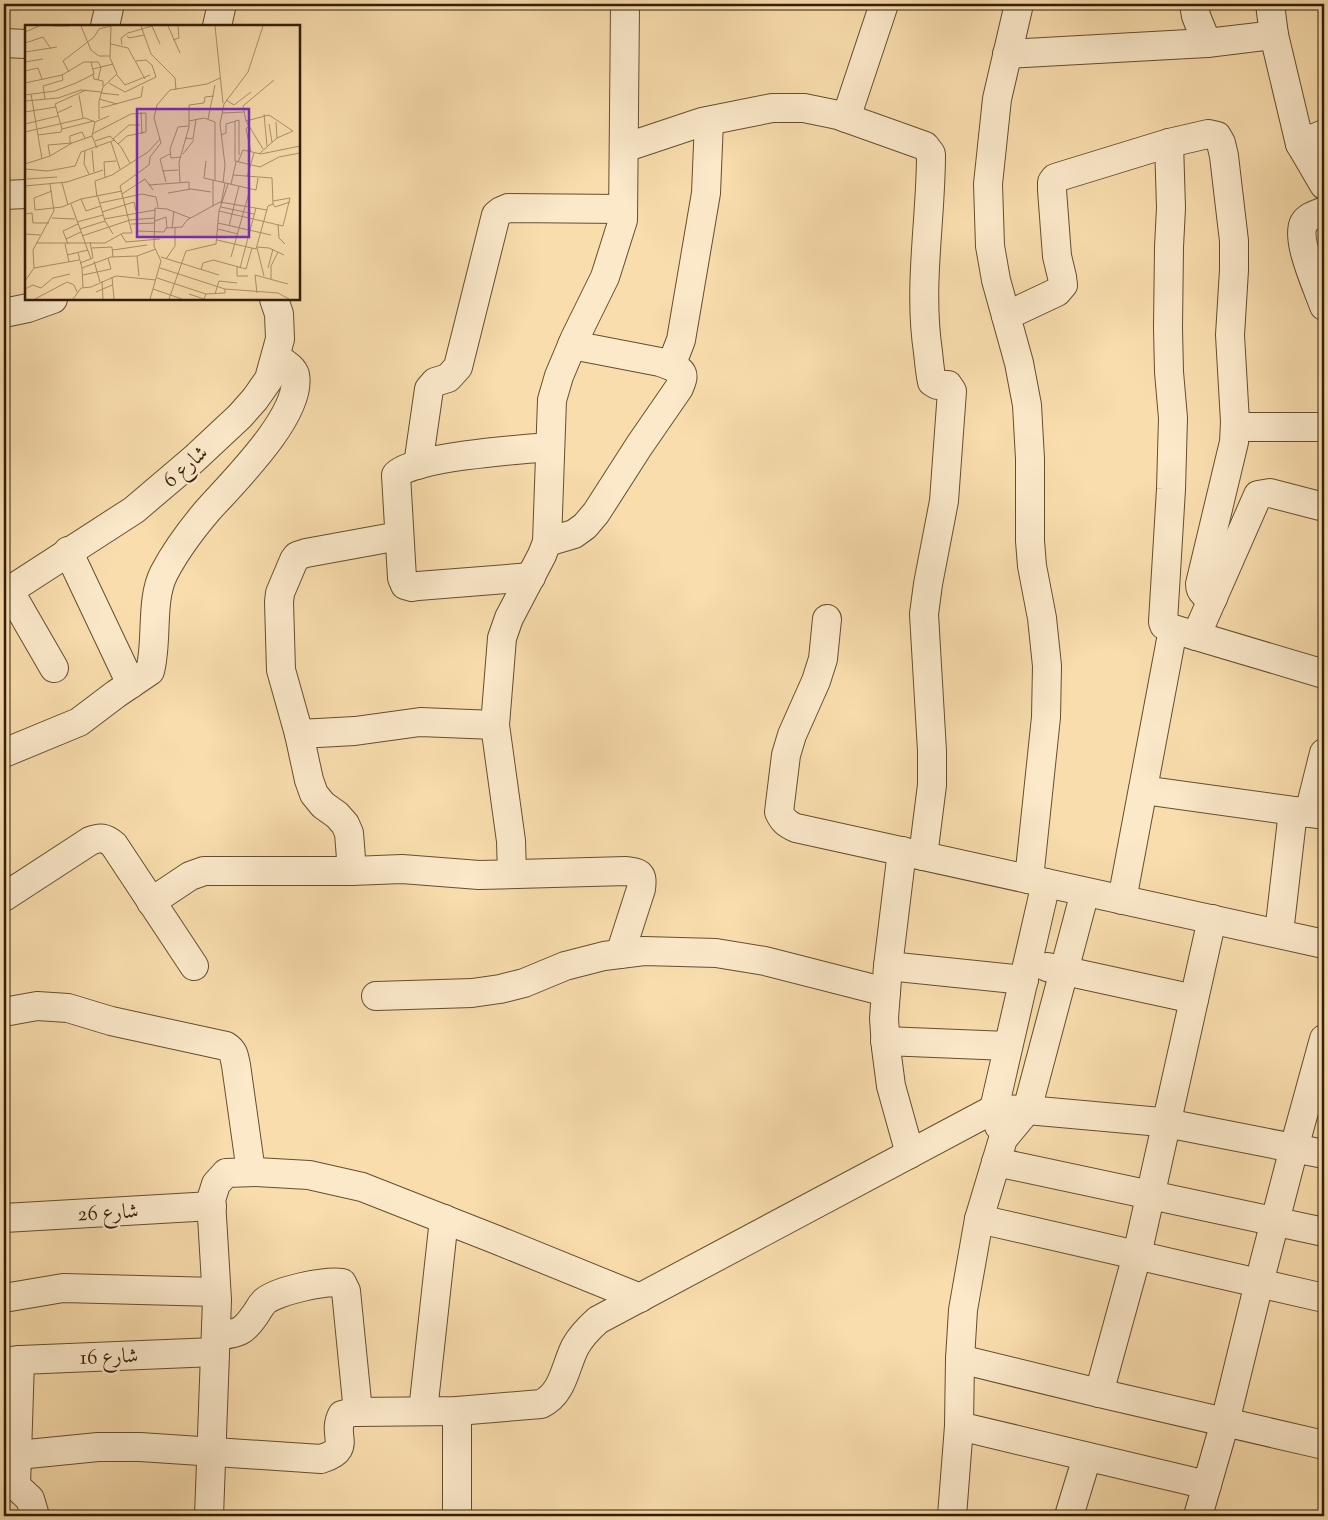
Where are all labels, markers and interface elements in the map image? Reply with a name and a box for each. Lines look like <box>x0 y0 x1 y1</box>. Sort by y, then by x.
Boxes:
inset map <box>25 25 300 300</box>
street label: شارع 6 <box>157 439 216 496</box>
street label: شارع 26 <box>77 1197 140 1232</box>
street label: شارع 16 <box>79 1342 139 1375</box>

